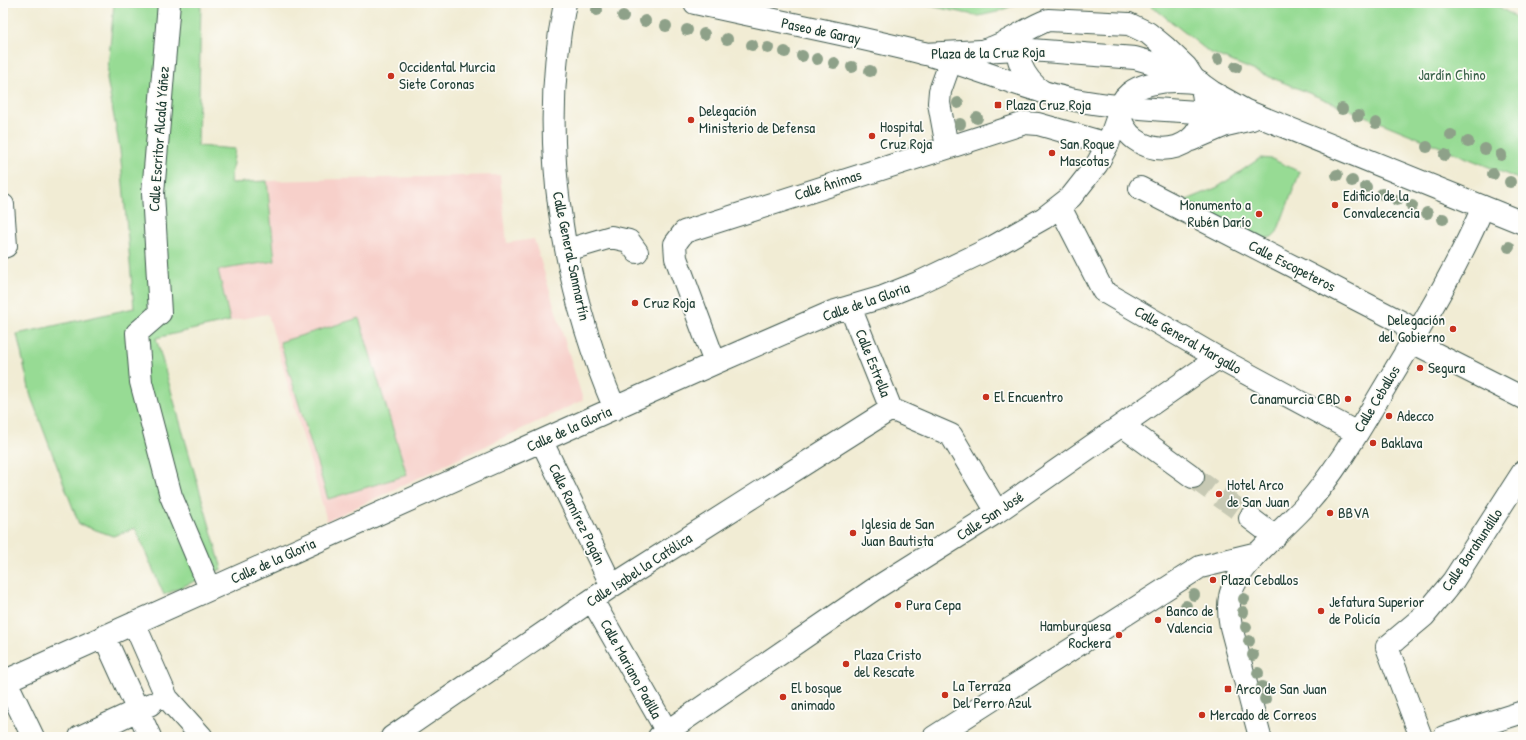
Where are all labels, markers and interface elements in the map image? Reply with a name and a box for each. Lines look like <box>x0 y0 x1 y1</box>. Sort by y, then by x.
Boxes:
street label: Paseo de Garay <box>779 12 863 49</box>
street label: Plaza de la Cruz Roja <box>931 41 1045 64</box>
place label: Occidental Murcia Siete Coronas <box>399 56 495 94</box>
park label: Jardín Chino <box>1418 64 1486 85</box>
street label: Calle Escritor Alcalá Yáñez <box>143 65 174 212</box>
marker: Occidental Murcia Siete Coronas <box>386 71 396 81</box>
place label: Plaza Cruz Roja <box>1006 94 1091 115</box>
place label: Delegación Ministerio de Defensa <box>699 100 815 138</box>
marker: Plaza Cruz Roja <box>993 100 1003 110</box>
marker: Delegación Ministerio de Defensa <box>686 115 696 125</box>
place label: Hospital Cruz Roja <box>880 116 932 154</box>
marker: Hospital Cruz Roja <box>867 131 877 141</box>
place label: San Roque Mascotas <box>1060 133 1115 171</box>
marker: San Roque Mascotas <box>1047 148 1057 158</box>
street label: Calle Ánimas <box>792 164 864 205</box>
place label: Edificio de la Convalecencia <box>1343 185 1420 223</box>
street label: Calle General Sanmartín <box>548 189 595 323</box>
place label: Monumento a Rubén Darío <box>1180 194 1251 232</box>
marker: Edificio de la Convalecencia <box>1330 200 1340 210</box>
marker: Monumento a Rubén Darío <box>1254 209 1264 219</box>
street label: Calle Escopeteros <box>1245 235 1340 297</box>
street label: Calle de la Gloria <box>819 277 912 326</box>
place label: Cruz Roja <box>643 292 695 313</box>
marker: Cruz Roja <box>630 298 640 308</box>
street label: Calle General Margallo <box>1131 300 1246 379</box>
place label: Delegación del Gobierno <box>1378 309 1445 347</box>
marker: Delegación del Gobierno <box>1448 324 1458 334</box>
street label: Calle Estrella <box>850 326 897 400</box>
place label: Segura <box>1428 357 1465 378</box>
street label: Calle Ceballos <box>1348 361 1405 436</box>
marker: Segura <box>1415 363 1425 373</box>
place label: El Encuentro <box>994 386 1063 407</box>
place label: Canamurcia CBD <box>1250 388 1341 409</box>
marker: El Encuentro <box>981 392 991 402</box>
marker: Canamurcia CBD <box>1343 394 1353 404</box>
street label: Calle de la Gloria <box>523 400 615 457</box>
place label: Adecco <box>1397 405 1434 426</box>
marker: Adecco <box>1384 411 1394 421</box>
place label: Baklava <box>1381 432 1423 453</box>
marker: Baklava <box>1368 438 1378 448</box>
street label: Calle Ramírez Pagán <box>544 460 611 568</box>
place label: Hotel Arco de San Juan <box>1227 474 1290 512</box>
street label: Calle San José <box>952 486 1027 545</box>
marker: Hotel Arco de San Juan <box>1214 489 1224 499</box>
place label: BBVA <box>1338 502 1370 523</box>
street label: Calle Barahundillo <box>1436 504 1507 595</box>
marker: BBVA <box>1325 508 1335 518</box>
place label: Iglesia de San Juan Bautista <box>861 513 935 551</box>
street label: Calle Isabel la Católica <box>582 527 696 612</box>
marker: Iglesia de San Juan Bautista <box>848 528 858 538</box>
street label: Calle de la Gloria <box>227 532 319 589</box>
place label: Plaza Ceballos <box>1221 569 1299 590</box>
marker: Plaza Ceballos <box>1208 575 1218 585</box>
place label: Jefatura Superior de Policía <box>1329 591 1425 629</box>
place label: Pura Cepa <box>906 594 961 615</box>
marker: Pura Cepa <box>893 600 903 610</box>
place label: Banco de Valencia <box>1166 600 1213 638</box>
marker: Jefatura Superior de Policía <box>1316 606 1326 616</box>
street label: Calle Mariano Padilla <box>595 615 668 722</box>
place label: Hamburguesa Rockera <box>1040 615 1111 653</box>
marker: Banco de Valencia <box>1153 615 1163 625</box>
marker: Hamburguesa Rockera <box>1114 630 1124 640</box>
place label: Plaza Cristo del Rescate <box>854 644 921 682</box>
marker: Plaza Cristo del Rescate <box>841 659 851 669</box>
place label: La Terraza Del Perro Azul <box>953 675 1032 713</box>
place label: El bosque animado <box>791 677 842 715</box>
place label: Arco de San Juan <box>1236 678 1327 699</box>
marker: Arco de San Juan <box>1223 684 1233 694</box>
marker: La Terraza Del Perro Azul <box>940 690 950 700</box>
marker: El bosque animado <box>778 692 788 702</box>
place label: Mercado de Correos <box>1210 704 1317 725</box>
marker: Mercado de Correos <box>1197 710 1207 720</box>

